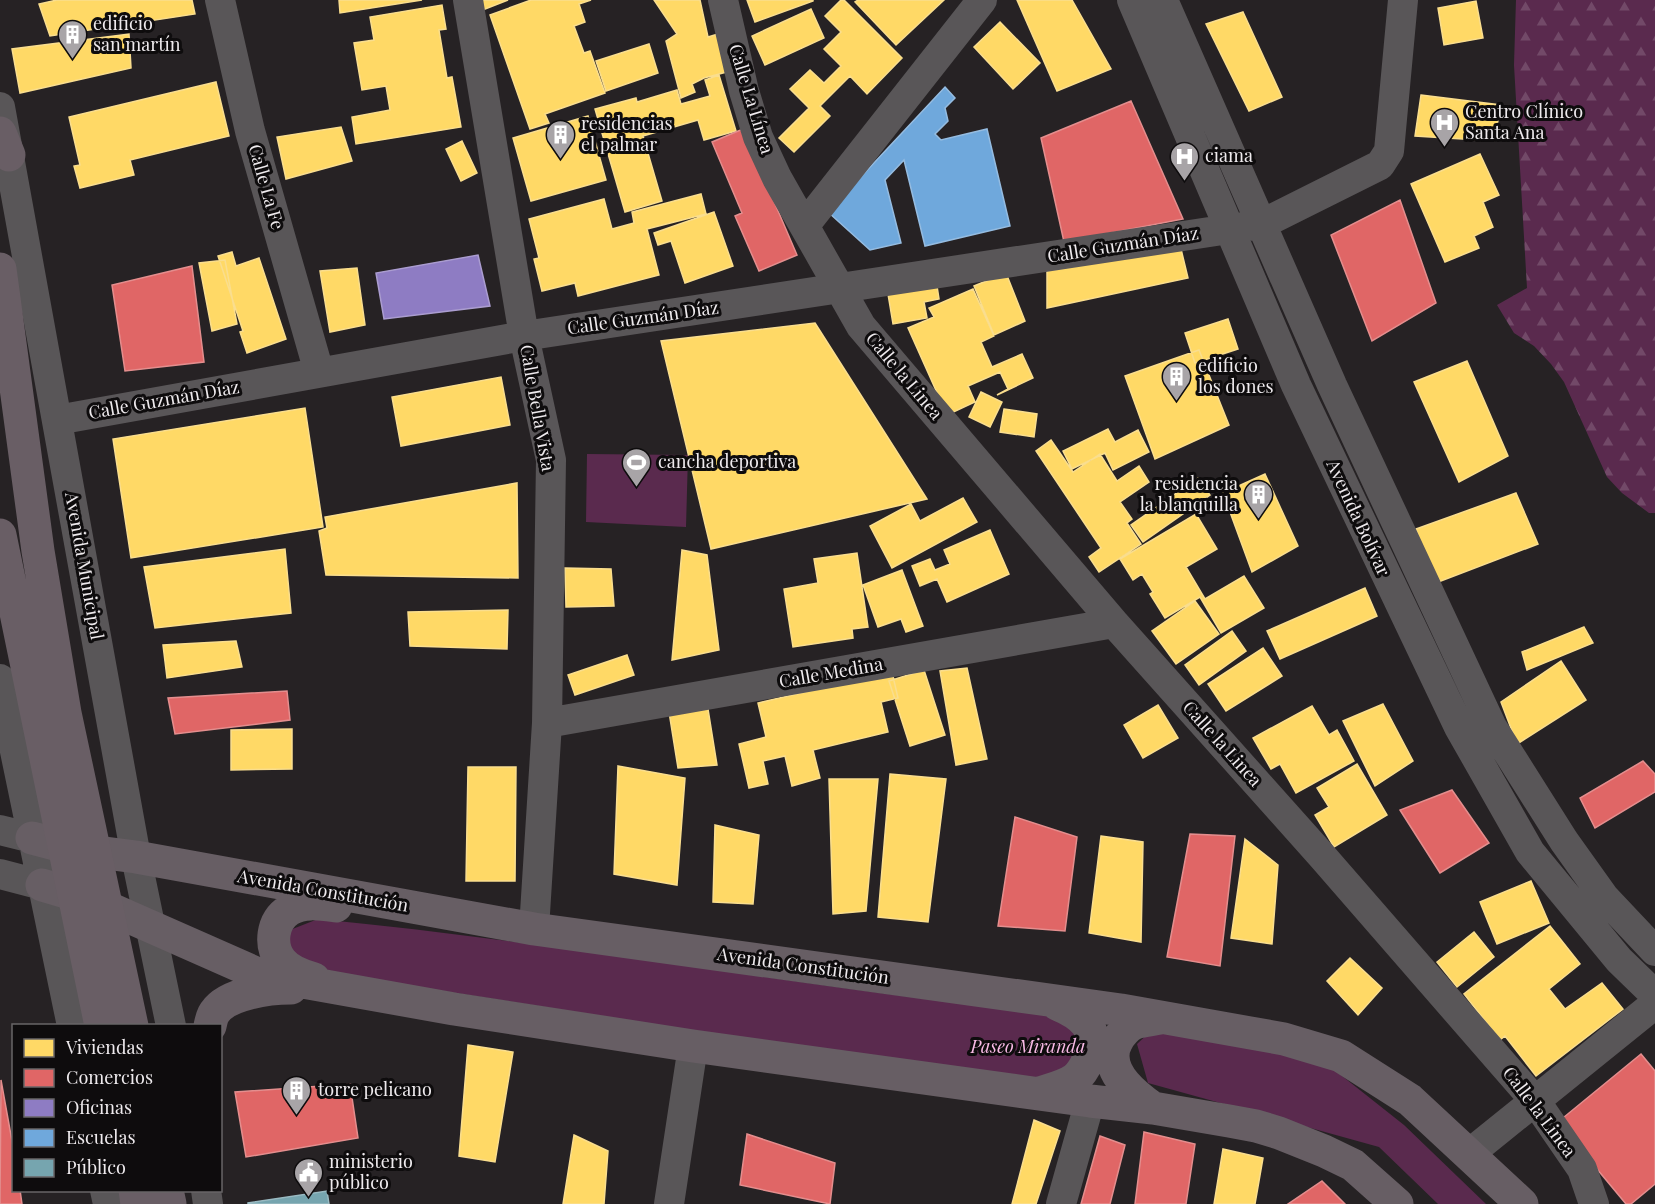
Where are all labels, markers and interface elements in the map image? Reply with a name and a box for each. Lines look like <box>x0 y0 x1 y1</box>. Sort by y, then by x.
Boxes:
place label: edificio san martín <box>93 11 181 56</box>
building icon: edificio san martín <box>56 18 88 60</box>
street label: Calle La Línea <box>724 41 780 157</box>
place label: Centro Clínico Santa Ana <box>1465 99 1583 144</box>
hospital icon: Centro Clínico Santa Ana <box>1428 106 1460 148</box>
place label: residencias el palmar <box>581 111 672 156</box>
building icon: residencias el palmar <box>544 118 576 160</box>
hospital icon: ciama <box>1168 140 1200 182</box>
street label: Calle La Fe <box>243 141 291 232</box>
place label: ciama <box>1205 143 1253 167</box>
street label: Calle Guzmán Díaz <box>1046 220 1200 268</box>
street label: Calle Guzmán Díaz <box>566 294 720 340</box>
street label: Calle la Linea <box>861 326 949 424</box>
street label: Calle Bella Vista <box>515 343 561 473</box>
place label: edificio los dones <box>1198 353 1274 398</box>
building icon: edificio los dones <box>1161 360 1193 402</box>
street label: Calle Guzmán Díaz <box>87 374 241 424</box>
sports icon: cancha deportiva <box>621 446 653 488</box>
place label: cancha deportiva <box>658 449 796 473</box>
street label: Avenida Bolívar <box>1321 455 1396 580</box>
place label: residencia la blanquilla <box>1140 471 1238 516</box>
building icon: residencia la blanquilla <box>1243 478 1275 520</box>
street label: Avenida Municipal <box>60 489 110 641</box>
street label: Calle Medina <box>777 651 885 693</box>
street label: Calle la Linea <box>1178 695 1268 791</box>
street label: Avenida Constitución <box>235 863 411 917</box>
street label: Avenida Constitución <box>715 941 891 989</box>
legend <box>12 1024 222 1192</box>
park label: Paseo Miranda <box>969 1034 1086 1058</box>
text: Viviendas <box>65 1035 144 1059</box>
street label: Calle la Linea <box>1498 1061 1582 1162</box>
text: Comercios <box>66 1065 153 1089</box>
building icon: torre pelicano <box>281 1074 313 1116</box>
place label: torre pelicano <box>318 1077 432 1101</box>
text: Oficinas <box>66 1095 132 1119</box>
text: Escuelas <box>66 1125 135 1149</box>
place label: ministerio público <box>329 1149 413 1194</box>
text: Público <box>66 1155 126 1179</box>
public building icon: ministerio público <box>292 1156 324 1198</box>

